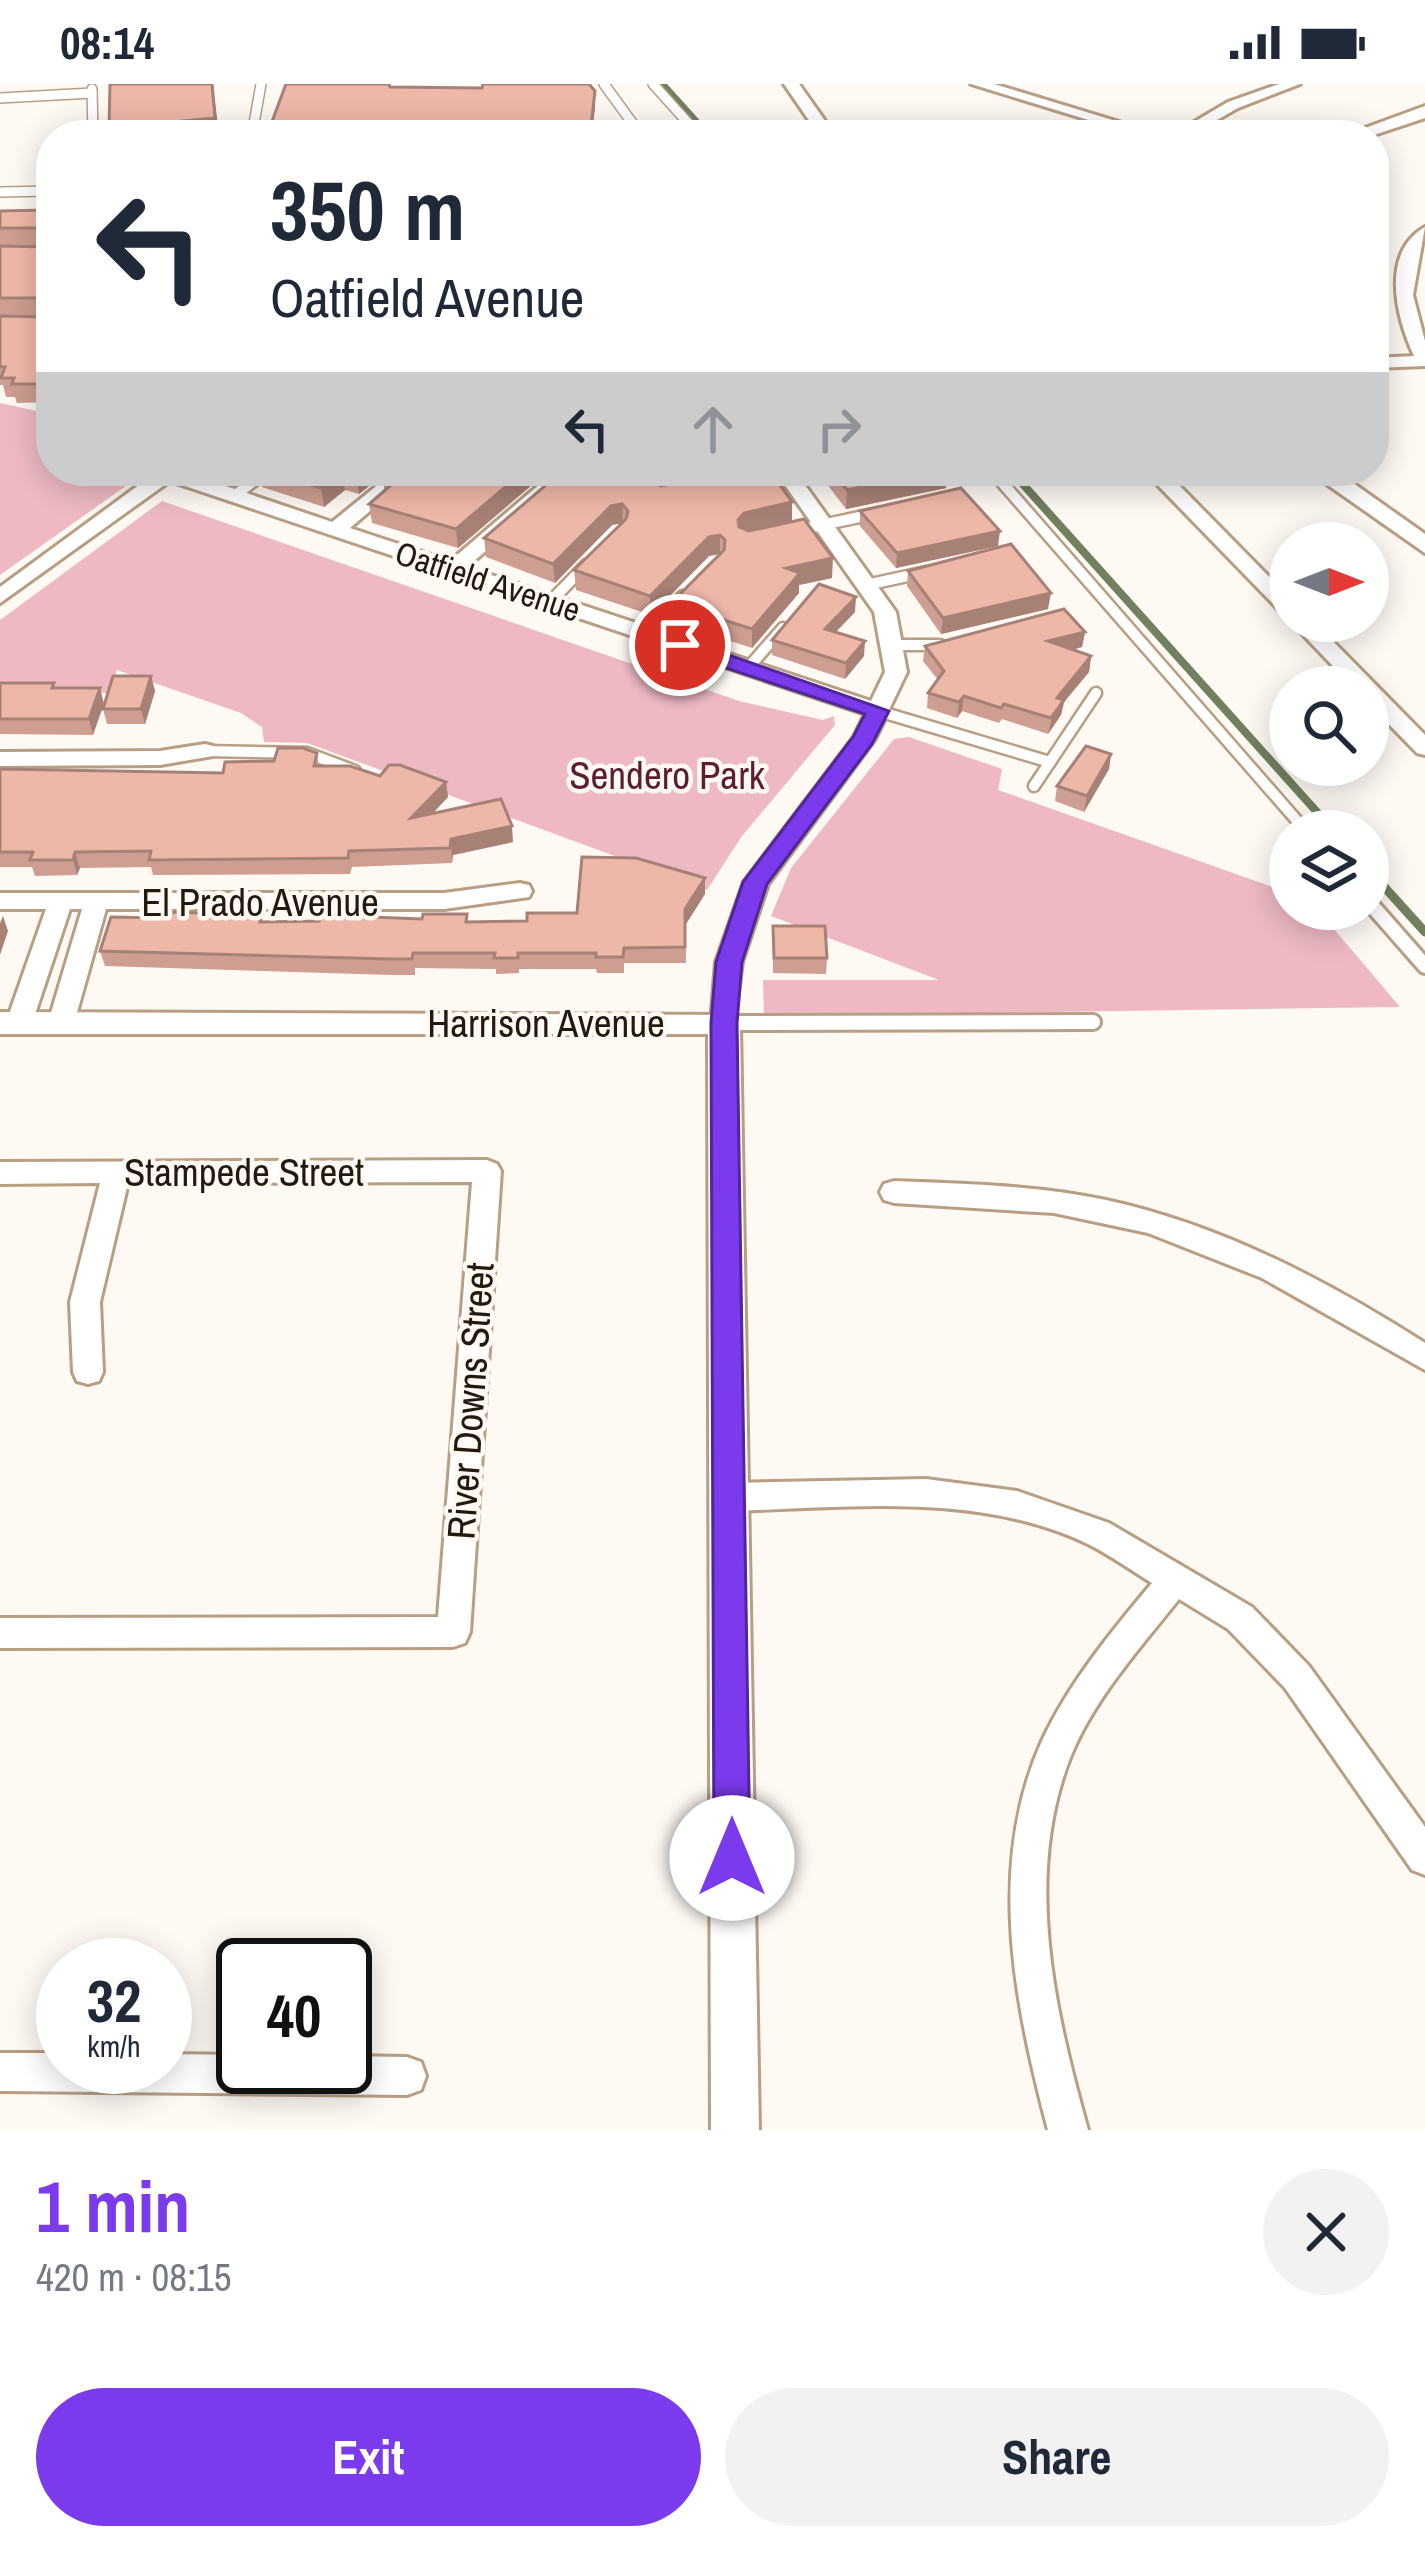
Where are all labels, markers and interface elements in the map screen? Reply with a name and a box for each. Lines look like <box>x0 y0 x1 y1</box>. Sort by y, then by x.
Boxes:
text: 08:14 <box>60 12 154 73</box>
text: 350 m <box>270 153 465 266</box>
icon: left <box>72 168 228 324</box>
text: Oatfield Avenue <box>270 261 584 334</box>
icon: left <box>554 396 620 462</box>
icon: ahead <box>680 396 746 462</box>
icon: right <box>806 396 872 462</box>
north arrow <box>1269 522 1389 642</box>
map controls <box>1269 522 1389 930</box>
street label: Oatfield Avenue <box>390 530 586 632</box>
pin <box>629 594 731 696</box>
icon: arrive <box>647 612 713 678</box>
button: search <box>1269 666 1389 786</box>
park label: Sendero Park <box>569 749 766 801</box>
button: layers <box>1269 810 1389 930</box>
street label: El Prado Avenue <box>141 876 379 928</box>
street label: Harrison Avenue <box>427 997 665 1049</box>
street label: Stampede Street <box>124 1146 364 1198</box>
street label: River Downs Street <box>434 1261 506 1541</box>
position arrow <box>669 1795 795 1921</box>
speed limit sign: 40 <box>216 1938 372 2094</box>
text: 32 <box>87 1960 141 2041</box>
text: km/h <box>87 2026 141 2066</box>
text: 1 min <box>36 2157 190 2254</box>
button: close <box>1263 2169 1389 2295</box>
text: 420 m · 08:15 <box>36 2251 232 2303</box>
button: Exit <box>36 2388 701 2526</box>
button: Share <box>725 2388 1389 2526</box>

